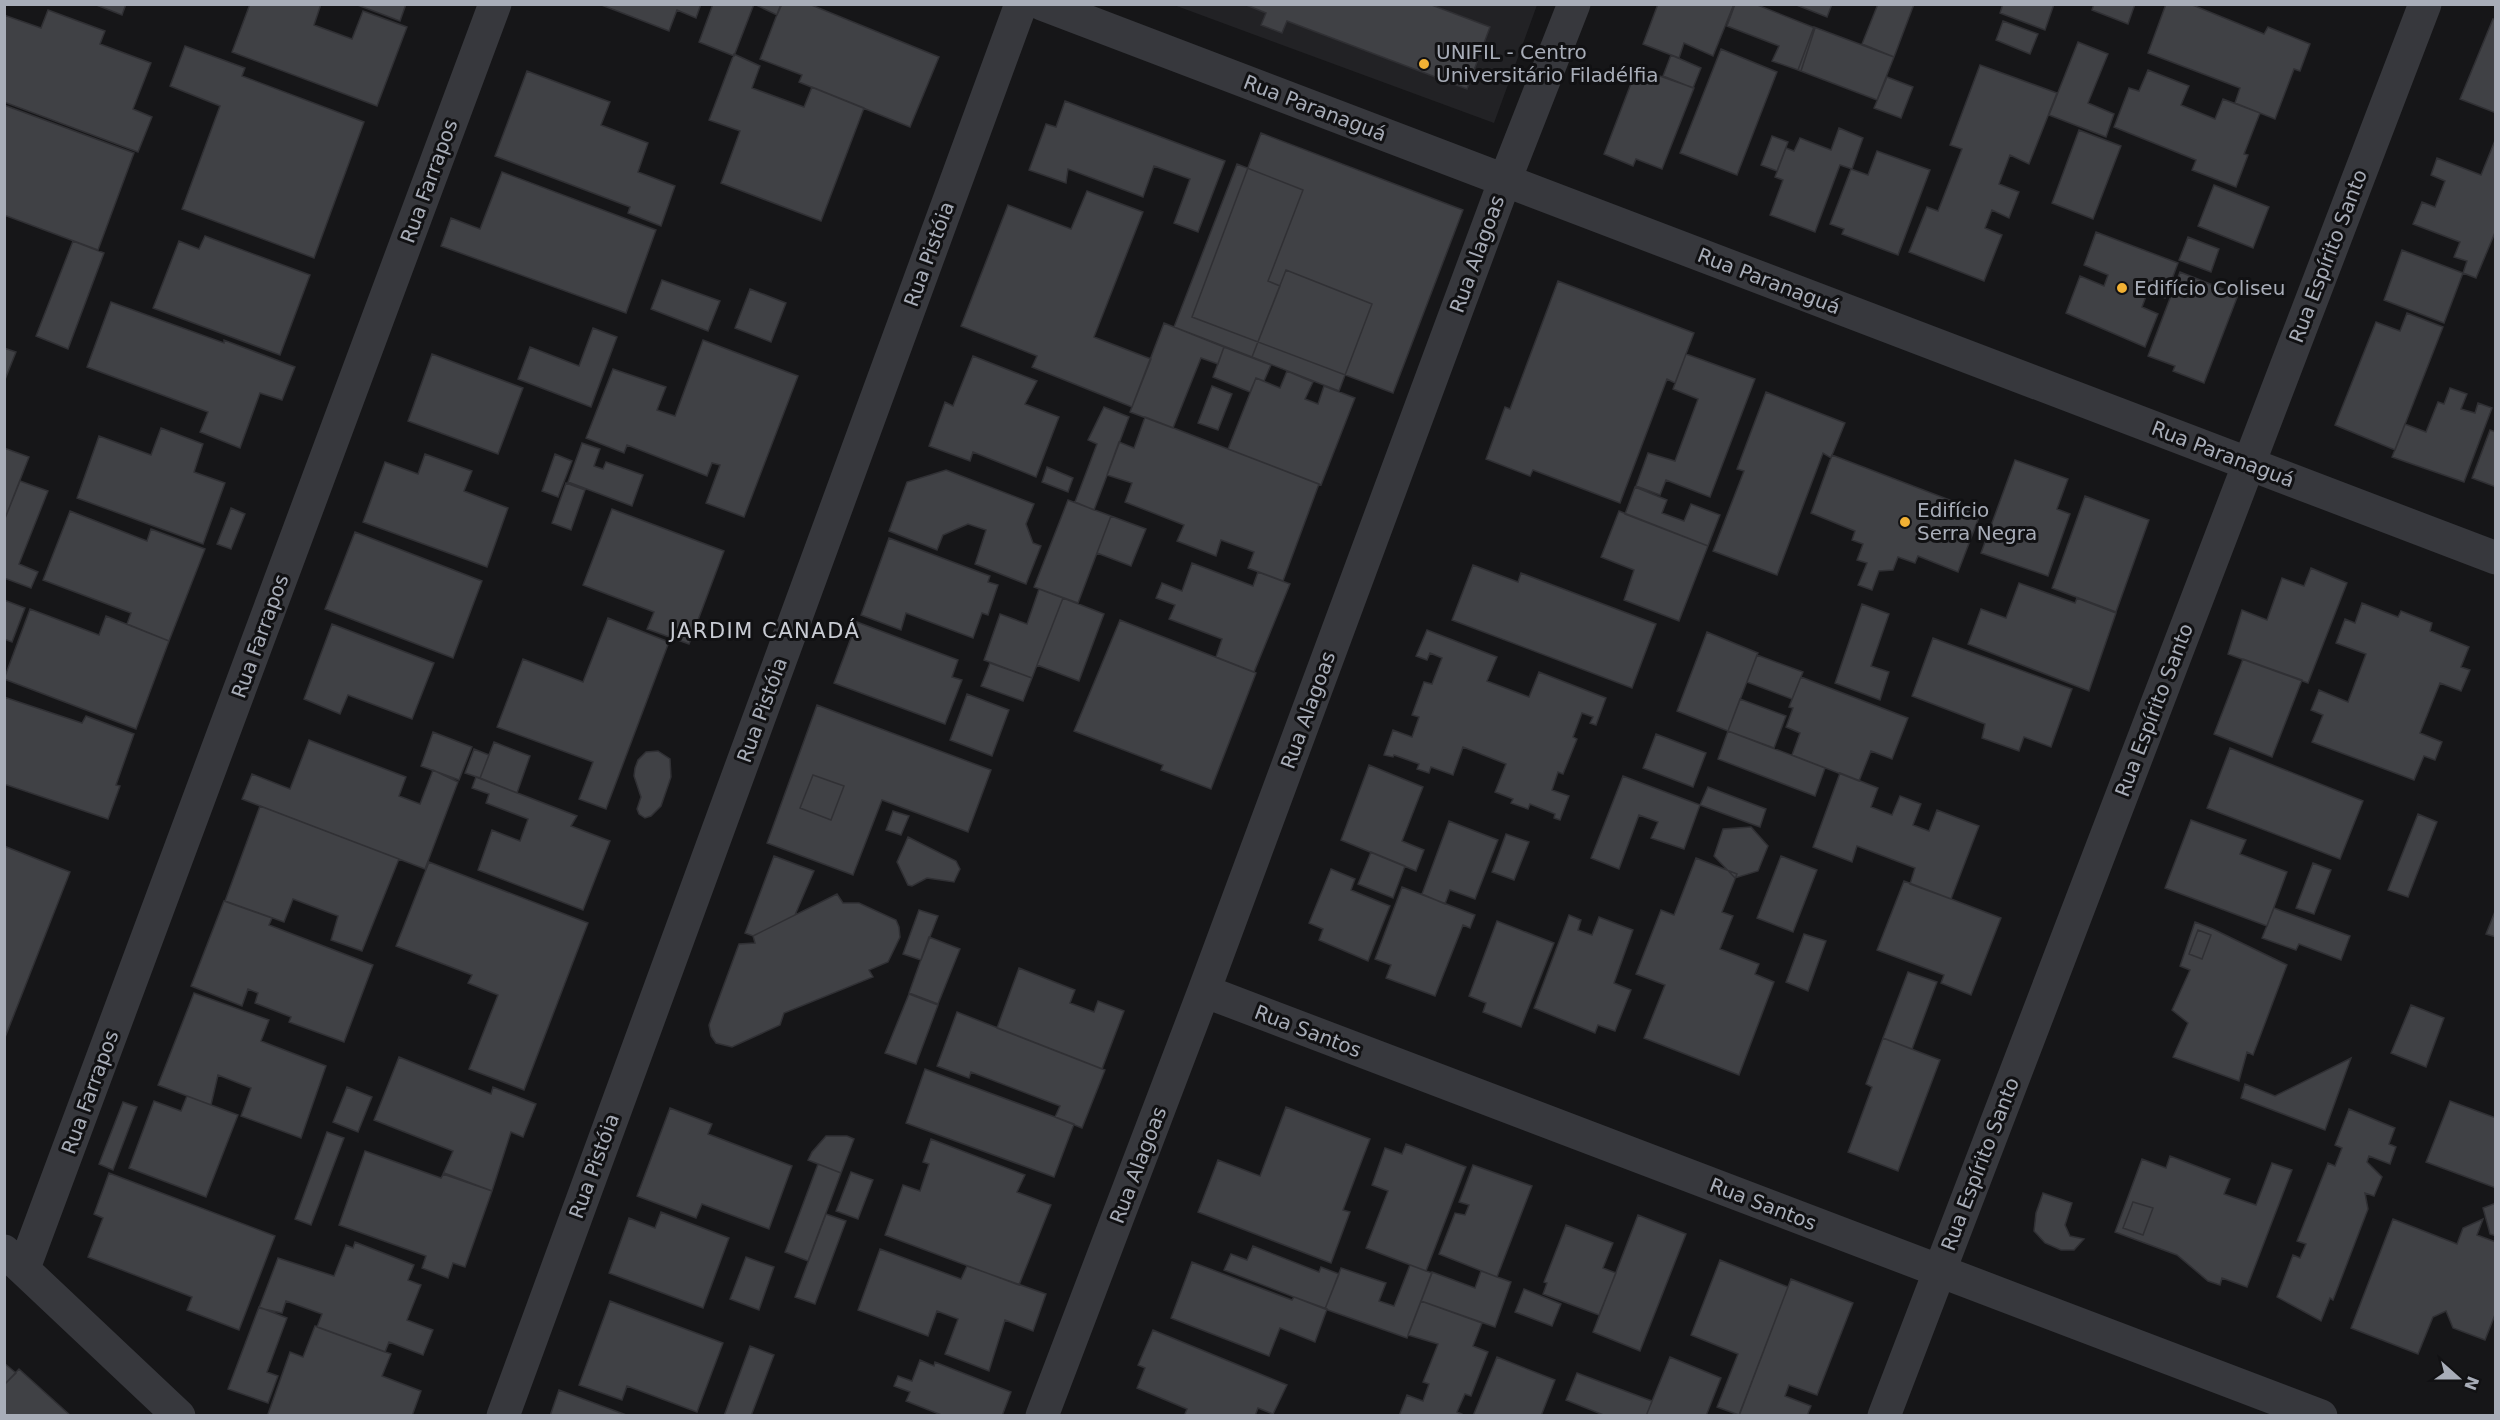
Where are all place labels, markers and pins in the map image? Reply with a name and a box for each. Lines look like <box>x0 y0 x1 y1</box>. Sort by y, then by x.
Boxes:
place label: UNIFIL - Centro Universitário Filadélfia <box>1436 40 1659 87</box>
marker: UNIFIL - Centro Universitário Filadélfia <box>1417 57 1431 71</box>
place label: Edifício Coliseu <box>2134 276 2285 300</box>
marker: Edifício Coliseu <box>2115 281 2129 295</box>
place label: Edifício Serra Negra <box>1917 498 2037 545</box>
marker: Edifício Serra Negra <box>1898 515 1912 529</box>

